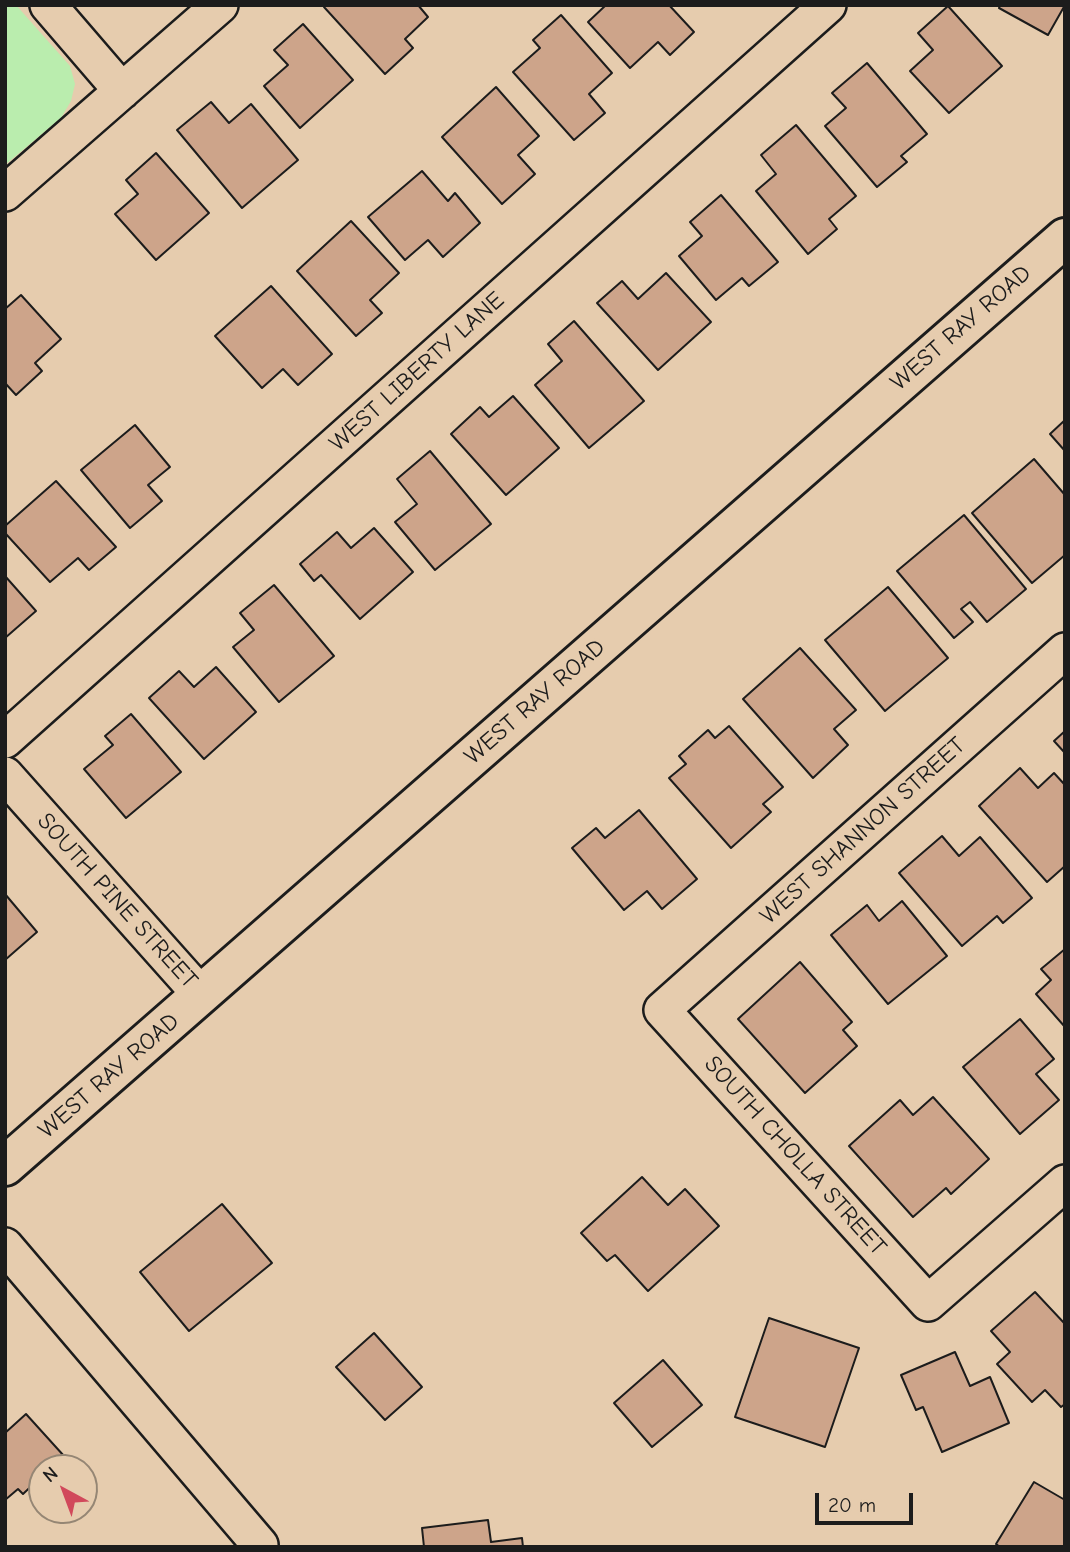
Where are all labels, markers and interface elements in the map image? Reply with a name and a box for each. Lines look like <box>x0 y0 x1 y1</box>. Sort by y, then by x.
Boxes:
street label: WEST RAY ROAD <box>885 259 1037 397</box>
street label: WEST LIBERTY LANE <box>324 286 510 458</box>
street label: WEST RAY ROAD <box>459 633 611 771</box>
street label: WEST SHANNON STREET <box>755 731 971 931</box>
street label: SOUTH PINE STREET <box>31 807 203 995</box>
street label: WEST RAY ROAD <box>33 1007 185 1145</box>
street label: SOUTH CHOLLA STREET <box>698 1050 892 1262</box>
north arrow <box>28 1454 98 1524</box>
text: N <box>39 1462 62 1487</box>
scale bar <box>818 1478 916 1522</box>
text: 20 m <box>828 1493 876 1517</box>

